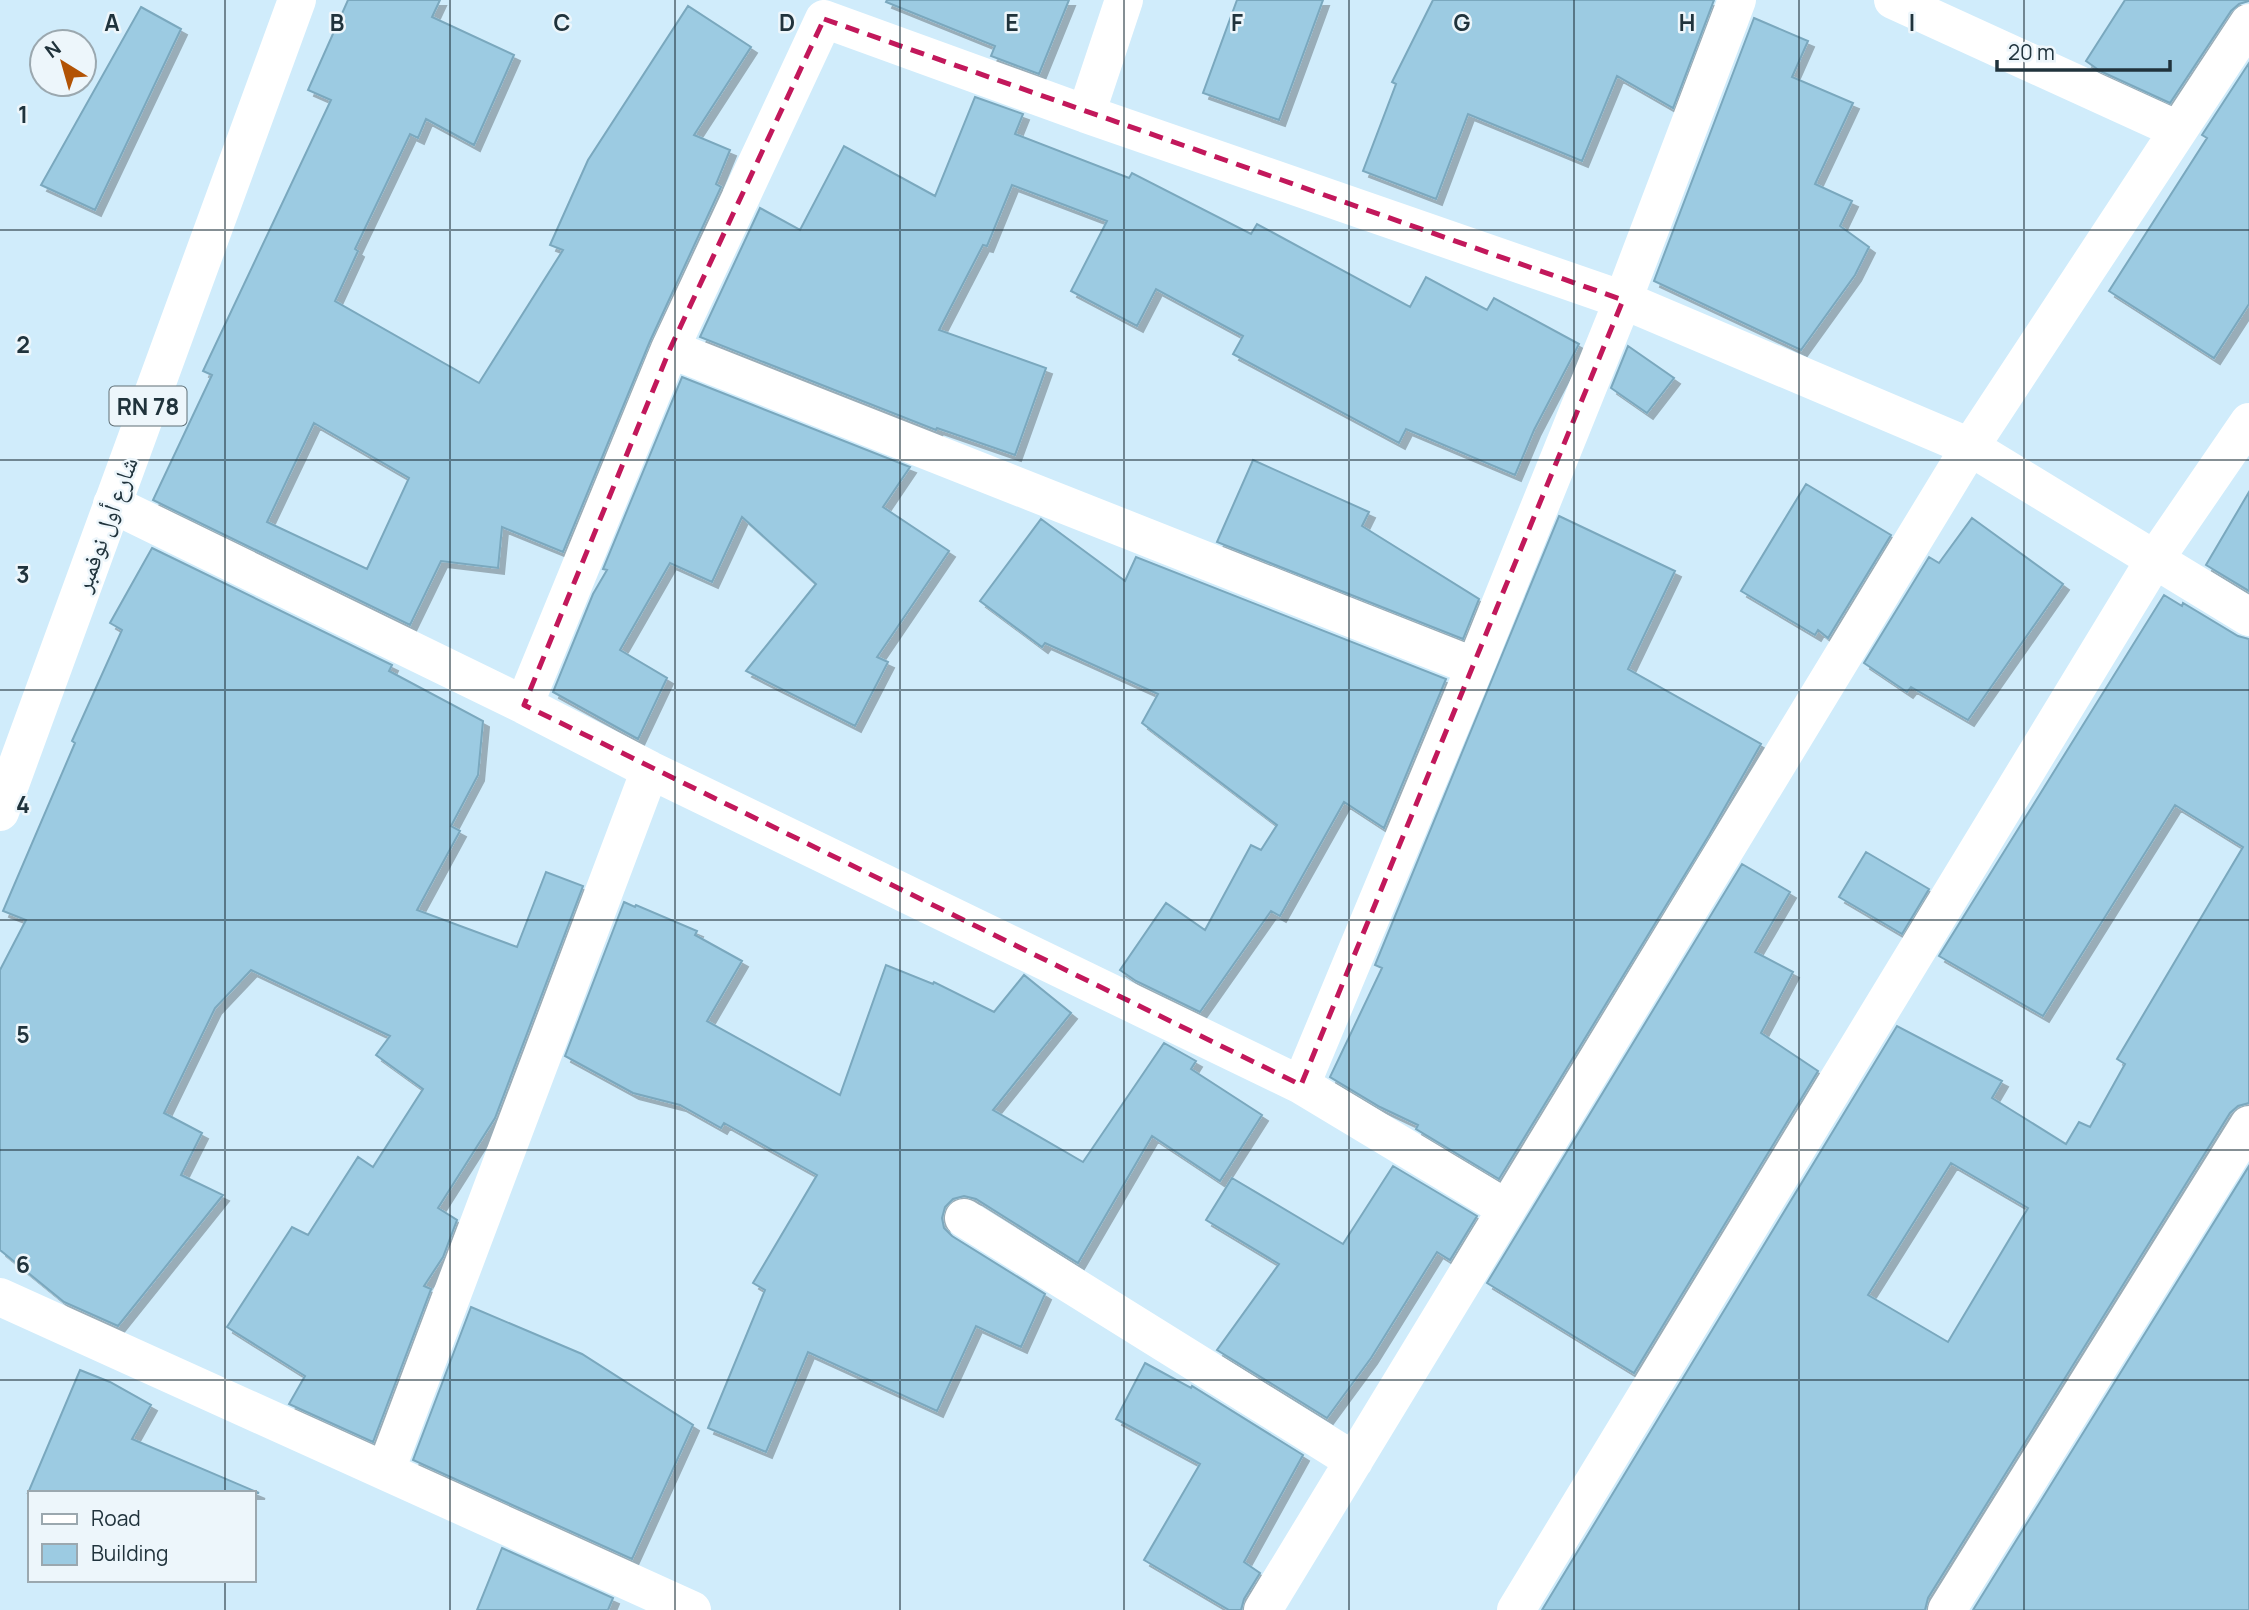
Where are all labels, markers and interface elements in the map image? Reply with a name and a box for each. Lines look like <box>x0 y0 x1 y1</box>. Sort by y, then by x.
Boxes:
text: A <box>104 6 120 38</box>
text: B <box>330 6 344 38</box>
text: C <box>554 6 571 38</box>
text: D <box>779 6 795 38</box>
text: E <box>1005 6 1019 38</box>
text: F <box>1231 6 1243 38</box>
text: G <box>1454 6 1471 38</box>
text: H <box>1679 6 1695 38</box>
text: I <box>1909 6 1915 38</box>
north arrow <box>28 28 98 98</box>
scale bar <box>1997 28 2170 72</box>
text: N <box>39 35 66 64</box>
text: 20 m <box>2008 38 2055 66</box>
text: 1 <box>18 98 28 130</box>
text: 2 <box>16 328 30 360</box>
road number: RN 78 <box>110 386 186 426</box>
street label: شارع أول نوفمبر <box>65 452 145 597</box>
text: 3 <box>16 558 30 590</box>
text: 4 <box>16 788 30 820</box>
text: 5 <box>16 1018 30 1050</box>
text: 6 <box>16 1248 30 1280</box>
legend <box>28 1491 256 1582</box>
text: Road <box>91 1504 141 1532</box>
text: Building <box>91 1539 168 1567</box>

